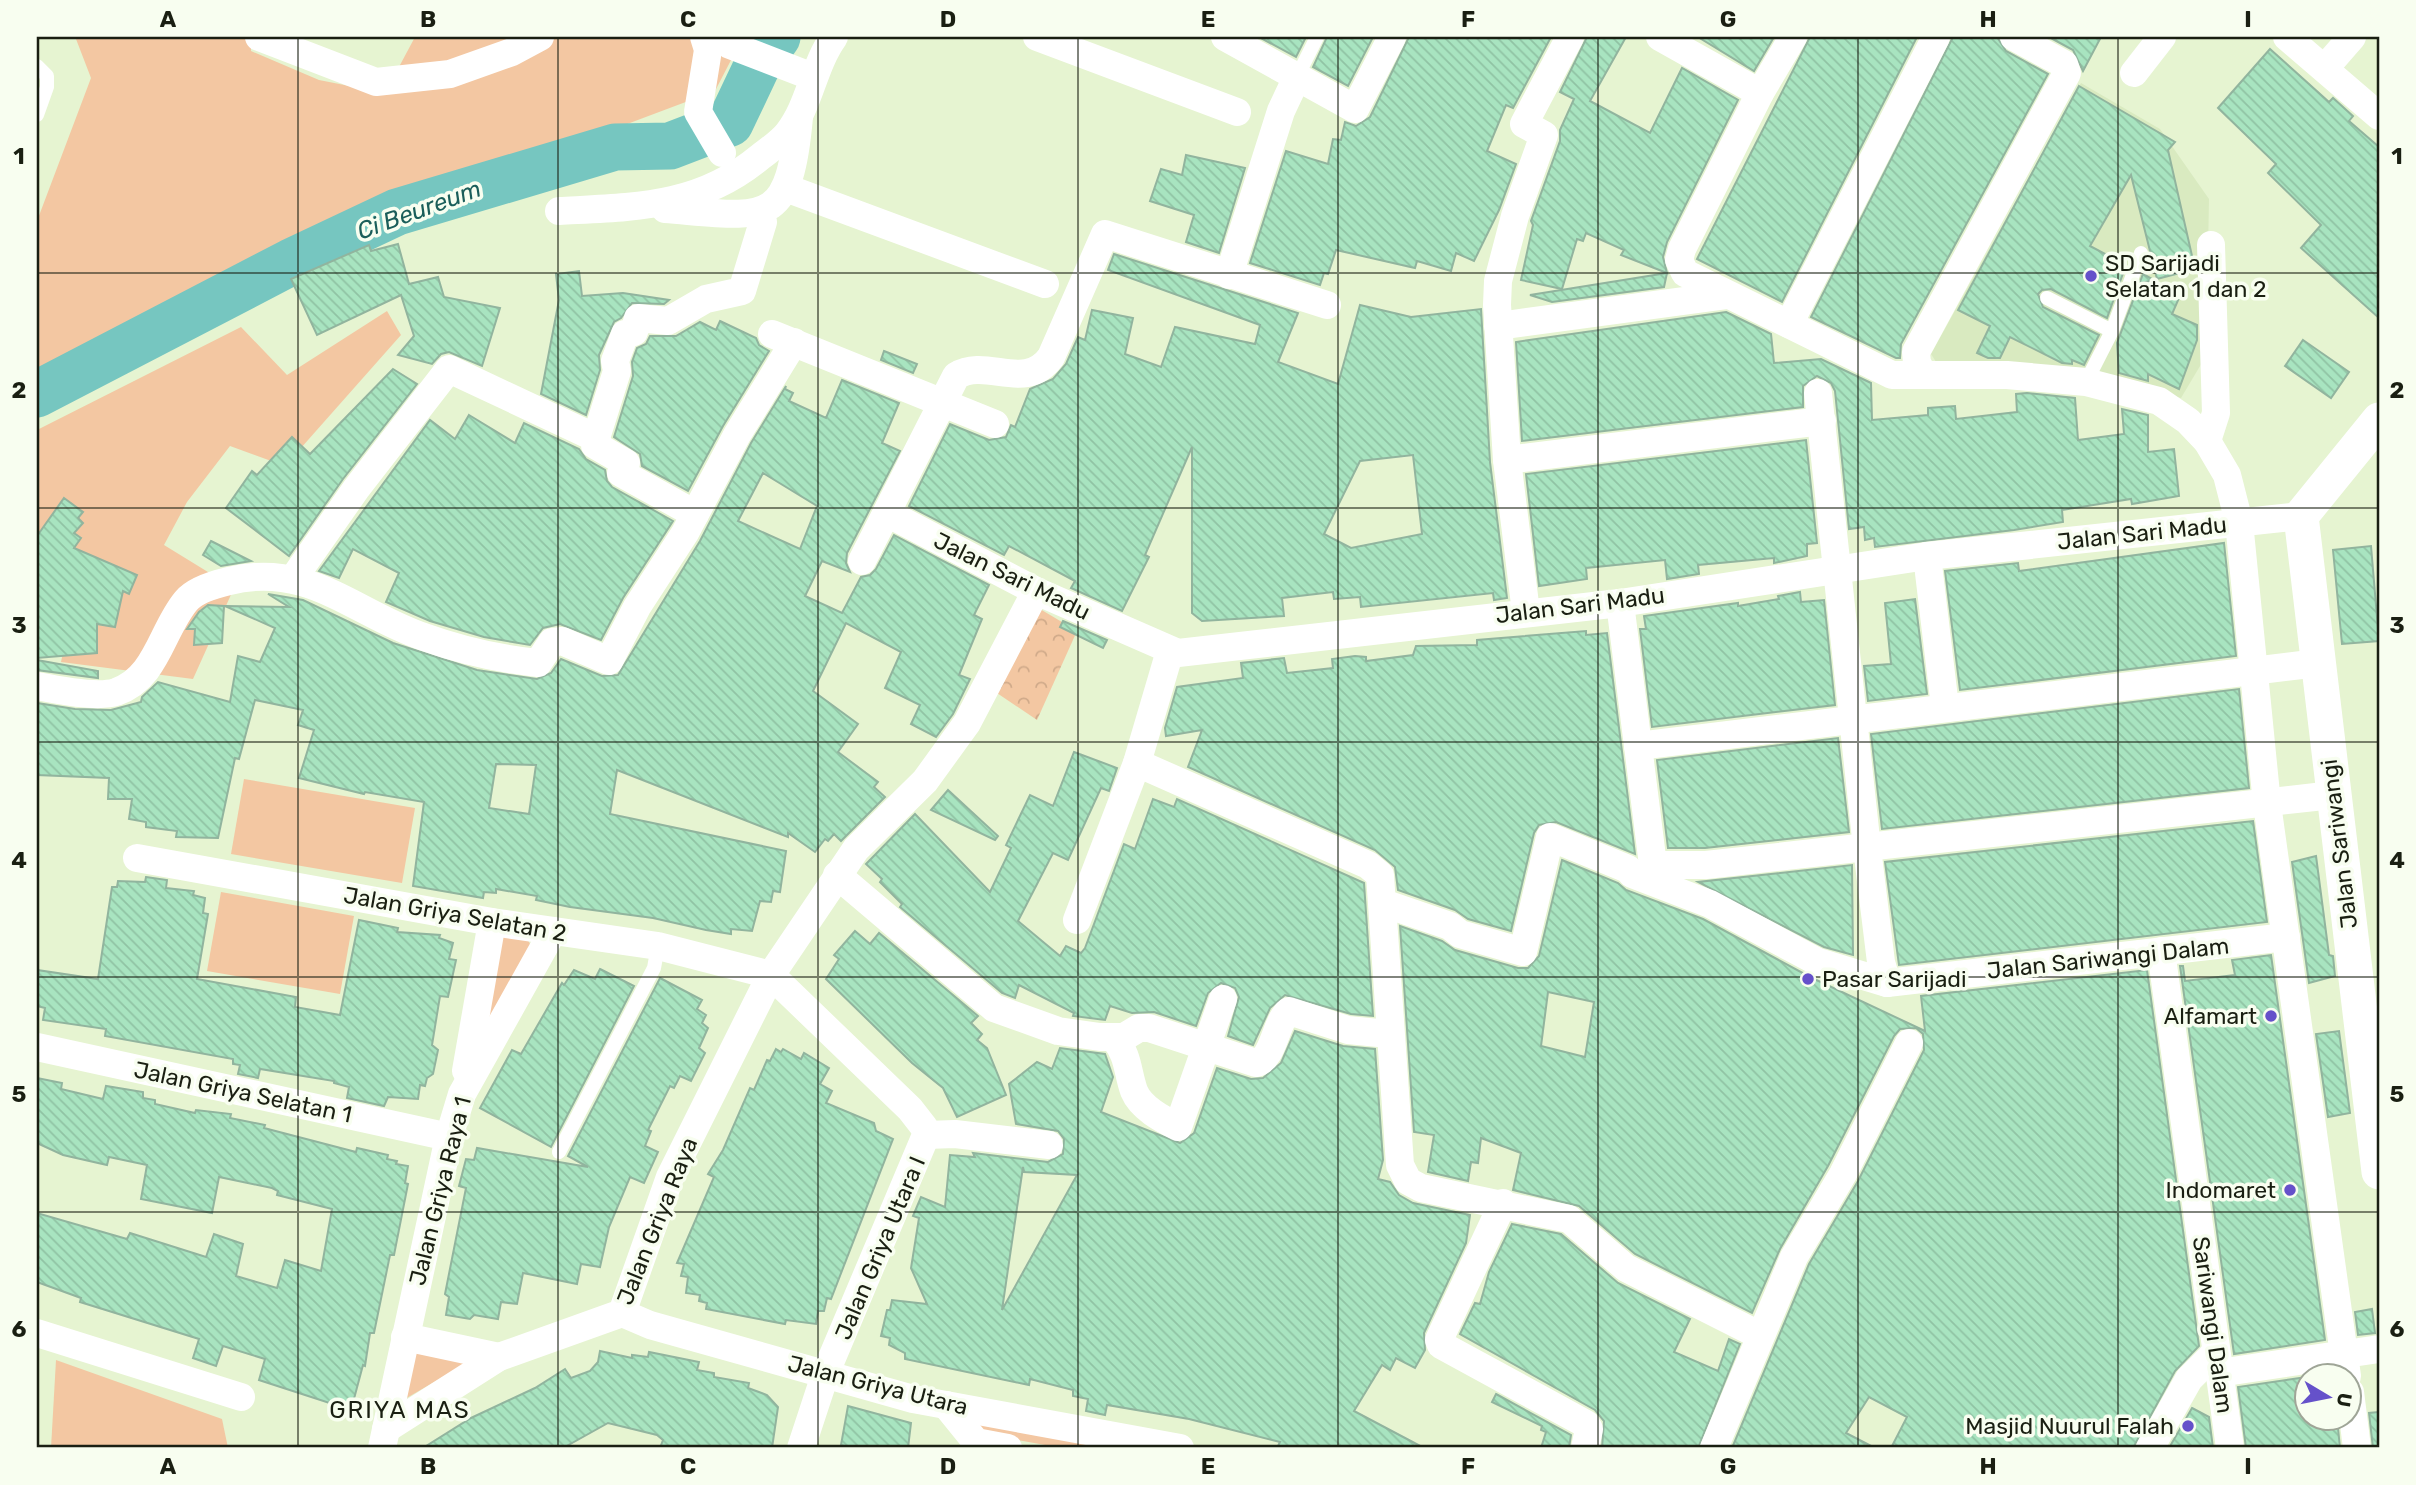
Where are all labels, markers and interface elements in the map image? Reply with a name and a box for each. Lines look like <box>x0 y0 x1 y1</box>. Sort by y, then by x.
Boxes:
text: A <box>160 5 177 33</box>
text: B <box>420 5 436 33</box>
text: C <box>680 5 696 33</box>
text: D <box>940 5 956 33</box>
text: E <box>1201 5 1215 33</box>
text: F <box>1461 5 1475 33</box>
text: G <box>1720 5 1736 33</box>
text: H <box>1979 5 1997 33</box>
text: I <box>2244 5 2252 33</box>
text: 1 <box>13 142 25 170</box>
text: 1 <box>2391 142 2403 170</box>
water label: Ci Beureum <box>353 175 485 245</box>
place label: SD Sarijadi Selatan 1 dan 2 <box>2105 249 2267 303</box>
marker: SD Sarijadi Selatan 1 dan 2 <box>2083 268 2099 284</box>
text: 2 <box>12 376 26 404</box>
text: 2 <box>2390 376 2404 404</box>
street label: Jalan Sari Madu <box>2056 510 2228 556</box>
street label: Jalan Sari Madu <box>929 526 1095 626</box>
street label: Jalan Sari Madu <box>1494 581 1666 629</box>
text: 3 <box>11 611 27 639</box>
text: 3 <box>2389 611 2405 639</box>
street label: Jalan Sariwangi <box>2315 758 2363 930</box>
text: 4 <box>11 846 27 874</box>
text: 4 <box>2389 846 2405 874</box>
street label: Jalan Griya Selatan 2 <box>341 881 569 947</box>
street label: Jalan Sariwangi Dalam <box>1986 931 2230 985</box>
place label: Pasar Sarijadi <box>1822 965 1967 993</box>
marker: Pasar Sarijadi <box>1800 971 1816 987</box>
place label: Alfamart <box>2164 1002 2257 1030</box>
marker: Alfamart <box>2263 1008 2279 1024</box>
street label: Jalan Griya Selatan 1 <box>131 1055 355 1129</box>
text: 5 <box>12 1080 27 1108</box>
text: 5 <box>2390 1080 2405 1108</box>
street label: Jalan Griya Raya 1 <box>403 1094 477 1288</box>
street label: Jalan Griya Raya <box>611 1133 703 1309</box>
street label: Jalan Griya Utara I <box>829 1152 931 1344</box>
place label: Indomaret <box>2165 1176 2276 1204</box>
marker: Indomaret <box>2282 1182 2298 1198</box>
street label: Sariwangi Dalam <box>2187 1235 2239 1415</box>
text: 6 <box>12 1315 27 1343</box>
text: 6 <box>2390 1315 2405 1343</box>
street label: Jalan Griya Utara <box>785 1349 971 1421</box>
north arrow <box>2294 1362 2364 1432</box>
text: U <box>2332 1391 2357 1409</box>
district label: GRIYA MAS <box>329 1396 471 1424</box>
place label: Masjid Nuurul Falah <box>1965 1412 2174 1440</box>
marker: Masjid Nuurul Falah <box>2180 1418 2196 1434</box>
text: A <box>160 1452 177 1480</box>
text: B <box>420 1452 436 1480</box>
text: C <box>680 1452 696 1480</box>
text: D <box>940 1452 956 1480</box>
text: E <box>1201 1452 1215 1480</box>
text: F <box>1461 1452 1475 1480</box>
text: G <box>1720 1452 1736 1480</box>
text: H <box>1979 1452 1997 1480</box>
text: I <box>2244 1452 2252 1480</box>

